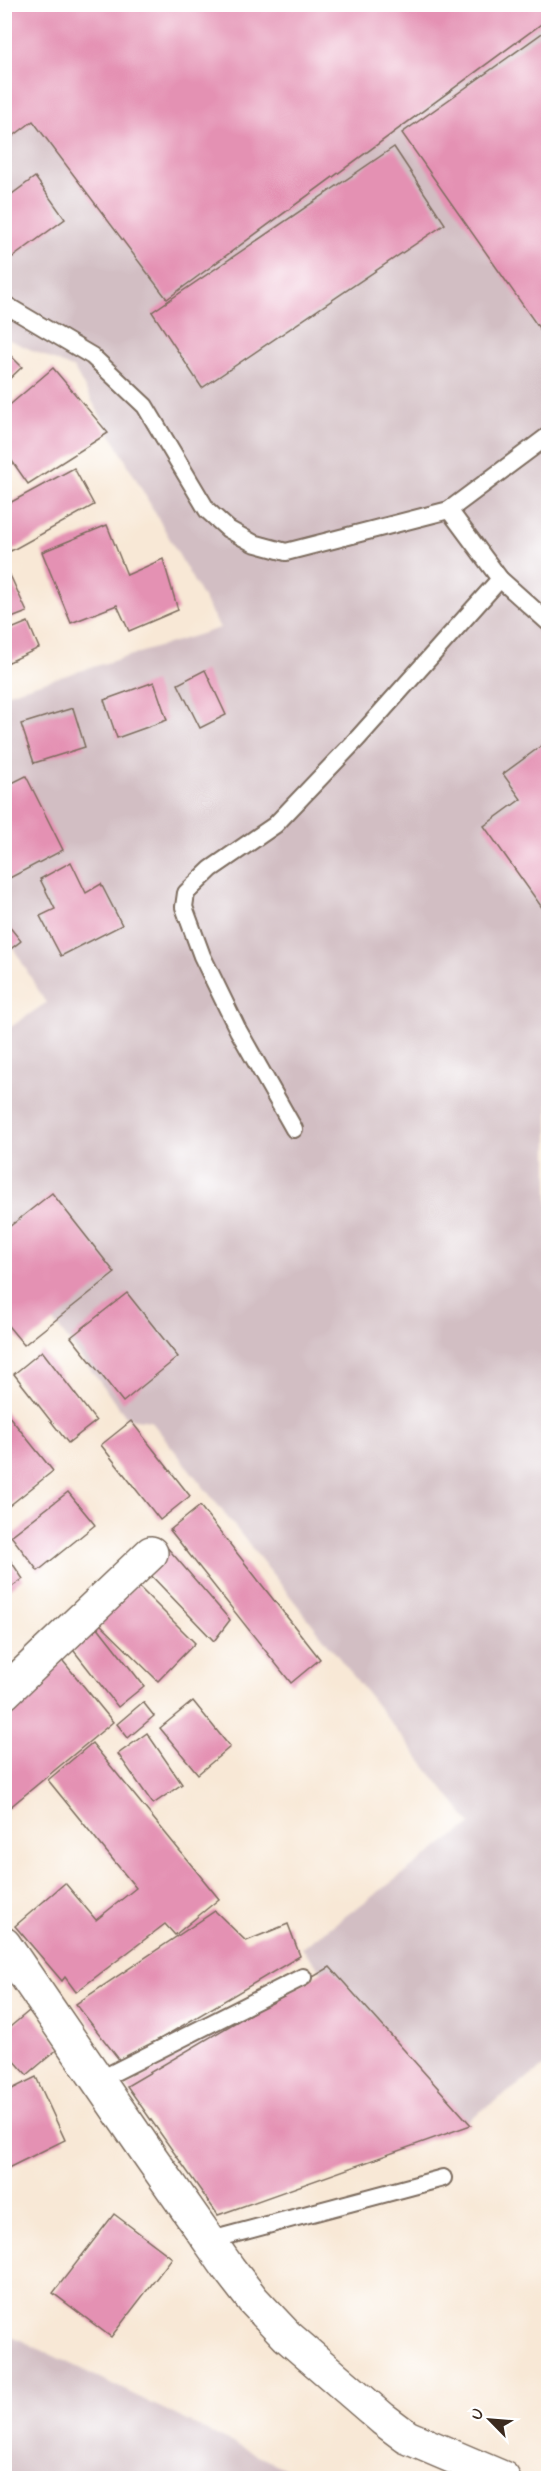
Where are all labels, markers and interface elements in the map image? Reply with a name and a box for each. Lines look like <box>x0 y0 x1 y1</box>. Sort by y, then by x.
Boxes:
north arrow <box>460 2390 520 2450</box>
text: U <box>466 2405 489 2423</box>

